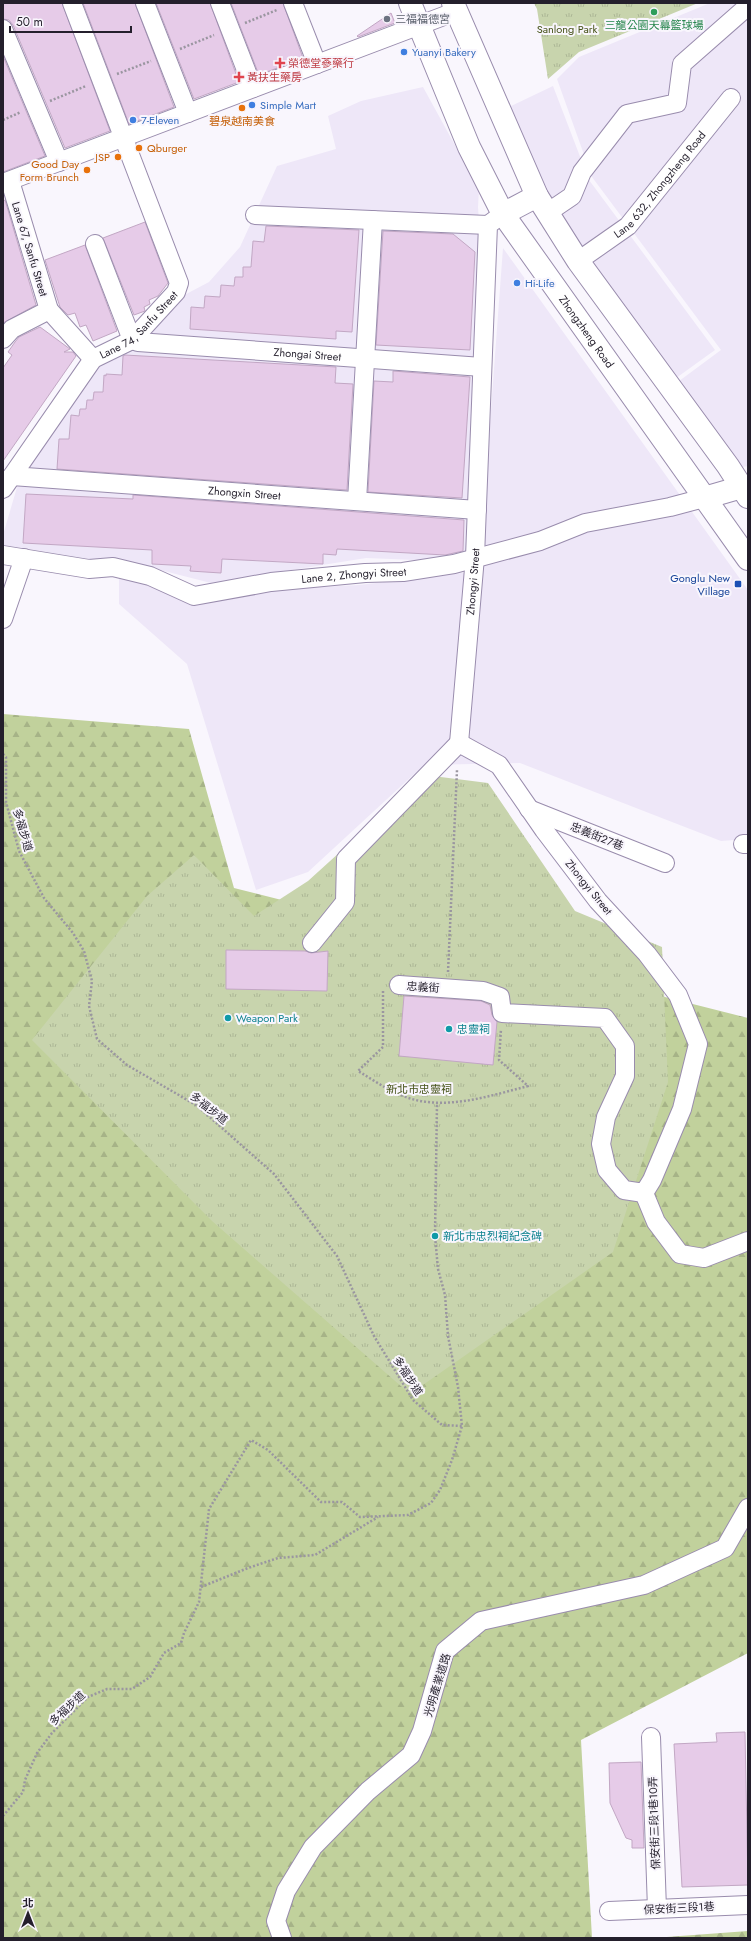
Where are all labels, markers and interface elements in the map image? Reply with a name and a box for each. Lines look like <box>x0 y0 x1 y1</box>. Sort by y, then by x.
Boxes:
marker: 三龍公園天幕籃球場 <box>649 7 659 17</box>
scale bar <box>10 8 131 34</box>
place label: 三福福德宮 <box>395 11 450 27</box>
text: 50 m <box>16 13 43 31</box>
marker: 三福福德宮 <box>382 14 392 24</box>
place label: 三龍公園天幕籃球場 <box>605 17 704 33</box>
park label: Sanlong Park <box>537 21 597 37</box>
place label: Yuanyi Bakery <box>412 44 476 60</box>
marker: Yuanyi Bakery <box>399 47 409 57</box>
place label: 榮德堂蔘藥行 <box>288 55 354 71</box>
marker: 榮德堂蔘藥行 <box>275 58 285 68</box>
place label: 黃扶生藥房 <box>247 69 302 85</box>
marker: 黃扶生藥房 <box>234 72 244 82</box>
place label: Simple Mart <box>260 97 316 113</box>
marker: Simple Mart <box>247 100 257 110</box>
marker: 碧泉越南美食 <box>237 103 247 113</box>
place label: 7-Eleven <box>141 112 179 128</box>
place label: 碧泉越南美食 <box>209 113 275 129</box>
marker: 7-Eleven <box>128 115 138 125</box>
street label: Lane 632, Zhongzheng Road <box>610 128 709 242</box>
place label: Qburger <box>147 140 187 156</box>
marker: Qburger <box>134 143 144 153</box>
place label: JSP <box>93 149 110 165</box>
marker: JSP <box>113 152 123 162</box>
place label: Good Day Form Brunch <box>20 156 79 185</box>
marker: Good Day Form Brunch <box>82 165 92 175</box>
street label: Lane 67, Sanfu Street <box>8 200 52 299</box>
place label: Hi-Life <box>525 275 555 291</box>
marker: Hi-Life <box>512 278 522 288</box>
street label: Lane 74, Sanfu Street <box>97 287 182 363</box>
street label: Zhongzheng Road <box>555 292 618 371</box>
street label: Zhongai Street <box>273 344 342 365</box>
street label: Zhongxin Street <box>208 482 282 504</box>
street label: Zhongyi Street <box>462 547 483 616</box>
street label: Lane 2, Zhongyi Street <box>301 564 408 587</box>
place label: Gonglu New Village <box>670 570 731 599</box>
marker: Gonglu New Village <box>733 579 743 589</box>
street label: 多福步道 <box>9 807 37 853</box>
street label: 忠義街27巷 <box>568 818 626 854</box>
street label: Zhongyi Street <box>562 856 617 918</box>
street label: 忠義街 <box>406 978 440 996</box>
place label: Weapon Park <box>236 1010 298 1026</box>
marker: Weapon Park <box>223 1013 233 1023</box>
place label: 忠靈祠 <box>457 1021 490 1037</box>
marker: 忠靈祠 <box>444 1024 454 1034</box>
park label: 新北市忠靈祠 <box>386 1081 452 1097</box>
street label: 多福步道 <box>187 1088 231 1128</box>
place label: 新北市忠烈祠紀念碑 <box>443 1228 542 1244</box>
marker: 新北市忠烈祠紀念碑 <box>430 1231 440 1241</box>
street label: 多福步道 <box>389 1353 427 1399</box>
street label: 光明產業道路 <box>420 1651 454 1719</box>
street label: 多福步道 <box>45 1687 89 1729</box>
street label: 保安街三段1巷10弄 <box>644 1776 664 1870</box>
north arrow <box>8 1893 48 1933</box>
text: 北 <box>23 1895 34 1911</box>
street label: 保安街三段1巷 <box>643 1898 715 1918</box>

